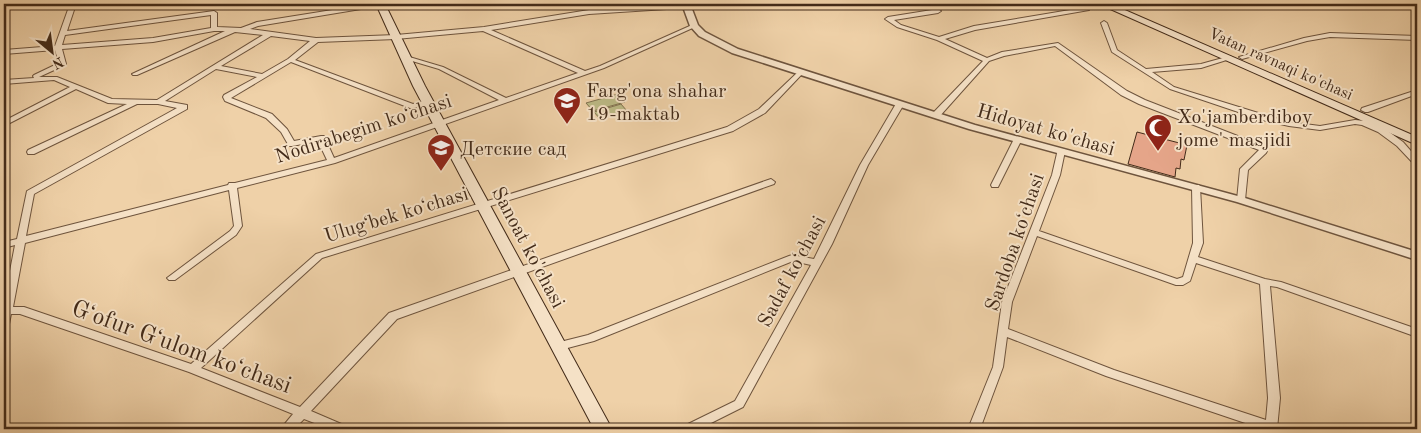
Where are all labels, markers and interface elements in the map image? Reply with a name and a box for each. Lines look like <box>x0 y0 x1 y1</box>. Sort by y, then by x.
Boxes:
street label: Vatan ravnaqi ko'chasi <box>1206 26 1355 104</box>
north arrow <box>28 28 78 78</box>
text: N <box>49 54 66 71</box>
place label: Farg'ona shahar 19-maktab <box>586 82 727 125</box>
school or university icon: Farg'ona shahar 19-maktab <box>552 86 582 125</box>
street label: Nodirabegim koʻchasi <box>273 92 454 168</box>
street label: Hidoyat ko'chasi <box>974 102 1117 160</box>
place label: Xo'jamberdiboy jome' masjidi <box>1176 108 1313 151</box>
mosque icon: Xo'jamberdiboy jome' masjidi <box>1143 113 1173 152</box>
school or university icon: Детские сад <box>426 133 456 172</box>
place label: Детские сад <box>460 140 566 160</box>
street label: Sardoba koʻchasi <box>983 171 1049 314</box>
street label: Ulugʻbek koʻchasi <box>322 184 471 247</box>
street label: Sanoat ko'chasi <box>487 184 568 312</box>
street label: Sadaf koʻchasi <box>755 213 830 331</box>
street label: Gʻofur Gʻulom koʻchasi <box>68 297 294 399</box>

